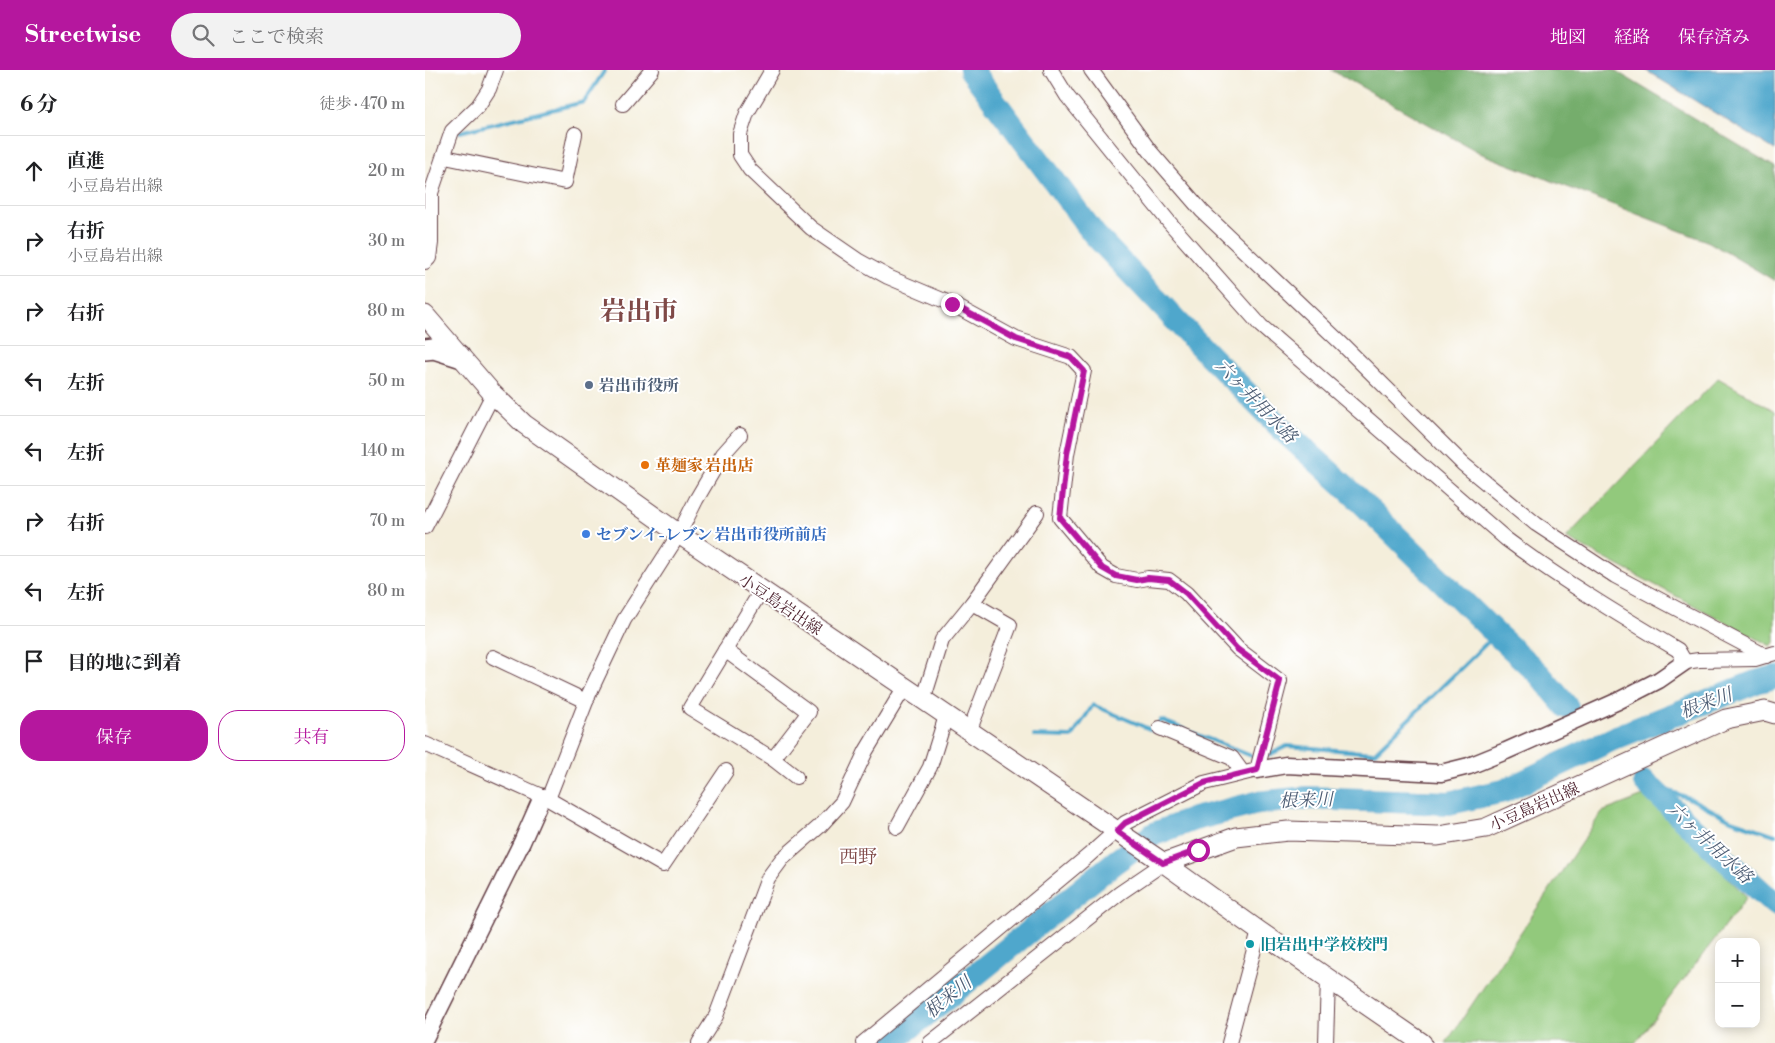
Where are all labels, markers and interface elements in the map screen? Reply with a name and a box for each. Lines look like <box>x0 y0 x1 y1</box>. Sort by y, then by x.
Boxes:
search box <box>171 13 521 58</box>
text: Streetwise <box>25 20 141 50</box>
icon: search <box>189 21 217 49</box>
text: ここで検索 <box>229 25 324 49</box>
text: 地図 <box>1550 26 1586 49</box>
text: 経路 <box>1614 26 1650 49</box>
text: 保存済み <box>1678 26 1750 49</box>
text: 6 分 <box>20 92 58 118</box>
text: 徒歩 · 470 m <box>319 94 405 114</box>
text: 直進 <box>67 149 105 173</box>
icon: ahead <box>20 157 48 185</box>
text: 20 m <box>368 161 405 181</box>
text: 小豆島岩出線 <box>67 176 163 196</box>
text: 右折 <box>67 219 105 243</box>
icon: right <box>20 227 48 255</box>
text: 30 m <box>368 231 405 251</box>
text: 小豆島岩出線 <box>67 246 163 266</box>
route end <box>941 293 964 316</box>
district label: 岩出市 <box>600 296 678 328</box>
icon: right <box>20 297 48 325</box>
text: 右折 <box>67 301 105 325</box>
text: 80 m <box>367 301 405 321</box>
water label: 六ヶ井用水路 <box>1210 355 1303 450</box>
icon: left <box>20 367 48 395</box>
text: 左折 <box>67 371 105 395</box>
text: 50 m <box>368 371 405 391</box>
place label: 岩出市役所 <box>599 376 679 396</box>
marker: 岩出市役所 <box>583 379 595 391</box>
icon: left <box>20 437 48 465</box>
text: 左折 <box>67 441 105 465</box>
text: 140 m <box>361 441 405 461</box>
place label: 革麺家 岩出店 <box>655 456 754 476</box>
marker: 革麺家 岩出店 <box>639 459 651 471</box>
icon: right <box>20 507 48 535</box>
text: 右折 <box>67 511 105 535</box>
text: 70 m <box>369 511 405 531</box>
place label: セブンイ-レブン 岩出市役所前店 <box>596 525 827 545</box>
marker: セブンイ-レブン 岩出市役所前店 <box>580 528 592 540</box>
street label: 小豆島岩出線 <box>735 570 826 640</box>
icon: left <box>20 577 48 605</box>
text: 左折 <box>67 581 105 605</box>
text: 80 m <box>367 581 405 601</box>
icon: arrive <box>20 647 48 675</box>
text: 目的地に到着 <box>67 651 181 675</box>
water label: 根来川 <box>1677 682 1737 724</box>
button: 保存 <box>20 710 208 761</box>
button: 共有 <box>218 710 405 761</box>
street label: 小豆島岩出線 <box>1486 778 1582 836</box>
water label: 根来川 <box>1279 788 1335 813</box>
water label: 六ヶ井用水路 <box>1662 798 1758 890</box>
route start <box>1187 839 1210 862</box>
district label: 西野 <box>839 845 877 869</box>
place label: 旧岩出中学校校門 <box>1260 935 1388 955</box>
marker: 旧岩出中学校校門 <box>1244 938 1256 950</box>
map controls <box>1715 938 1760 1028</box>
button: + <box>1715 938 1760 983</box>
water label: 根来川 <box>920 970 978 1023</box>
button: − <box>1715 983 1760 1028</box>

